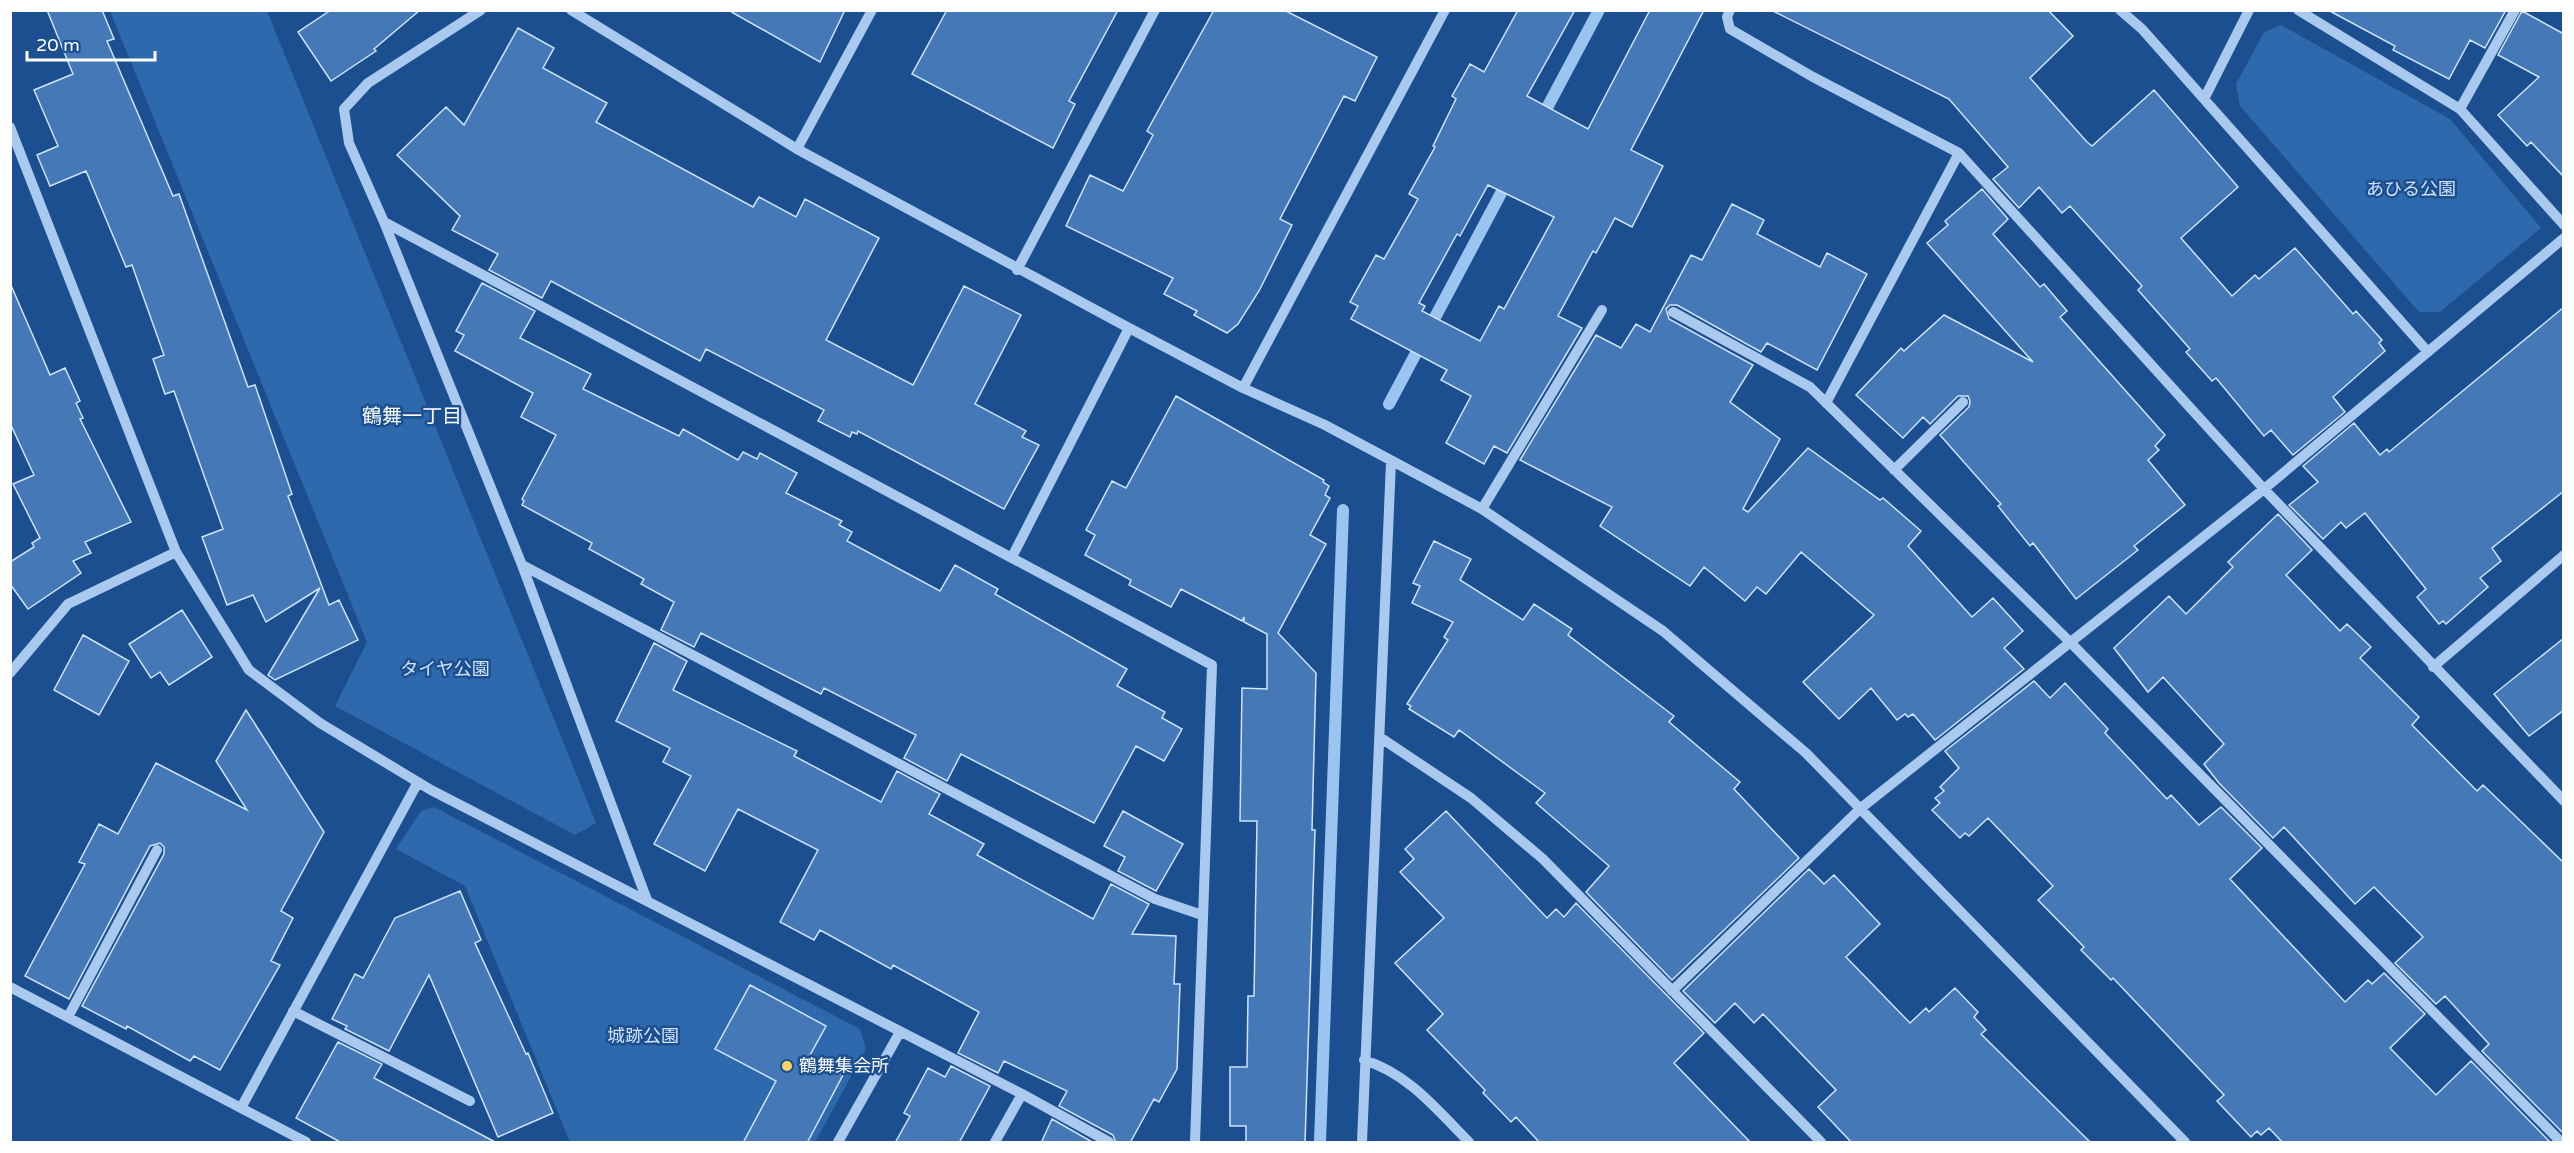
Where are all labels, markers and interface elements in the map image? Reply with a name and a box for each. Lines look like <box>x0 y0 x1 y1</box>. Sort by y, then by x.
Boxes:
scale bar <box>27 24 154 62</box>
text: 20 m <box>36 34 80 56</box>
park label: あひる公園 <box>2366 178 2456 200</box>
district label: 鶴舞一丁目 <box>362 405 462 429</box>
park label: タイヤ公園 <box>400 658 490 680</box>
park label: 城跡公園 <box>607 1025 679 1047</box>
place label: 鶴舞集会所 <box>799 1055 889 1077</box>
marker: 鶴舞集会所 <box>780 1059 794 1073</box>

